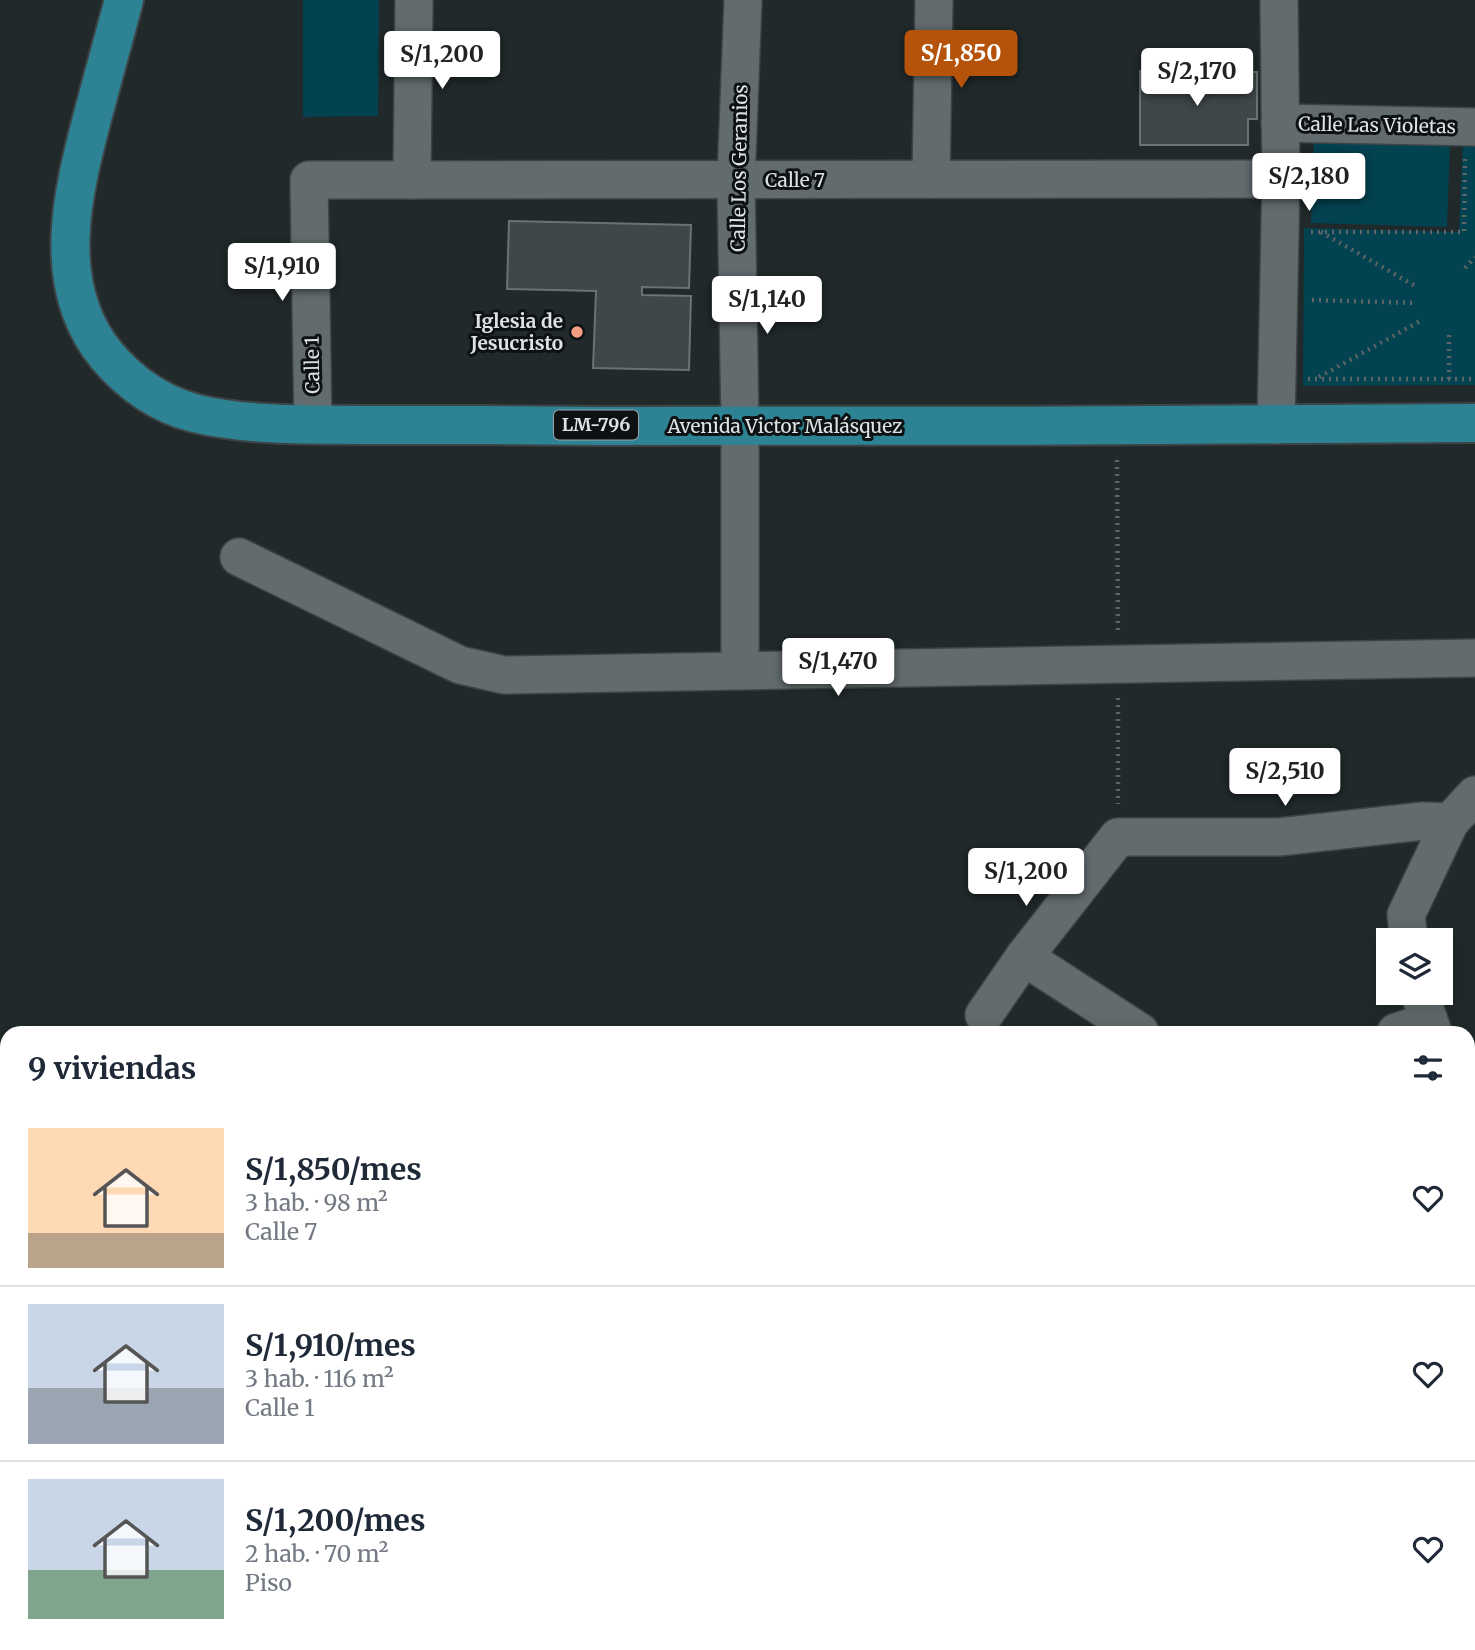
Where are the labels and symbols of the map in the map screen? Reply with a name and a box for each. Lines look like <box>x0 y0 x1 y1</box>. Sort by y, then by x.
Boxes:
pin: S/1,850 <box>896 31 1026 90</box>
pin: S/1,200 <box>377 32 507 91</box>
pin: S/2,170 <box>1132 48 1262 108</box>
street label: Calle Los Geranios <box>726 84 752 252</box>
street label: Calle Las Violetas <box>1298 112 1456 138</box>
pin: S/2,180 <box>1244 154 1374 213</box>
street label: Calle 7 <box>765 168 825 192</box>
pin: S/1,910 <box>217 244 347 303</box>
pin: S/1,140 <box>702 276 832 336</box>
place label: Iglesia de Jesucristo <box>470 309 563 355</box>
marker: Iglesia de Jesucristo <box>569 324 585 340</box>
street label: Calle 1 <box>299 336 325 394</box>
road number: LM-796 <box>554 410 638 440</box>
street label: Avenida Victor Malásquez <box>667 414 902 438</box>
pin: S/1,470 <box>773 638 903 698</box>
pin: S/2,510 <box>1220 748 1350 808</box>
pin: S/1,200 <box>961 848 1091 908</box>

